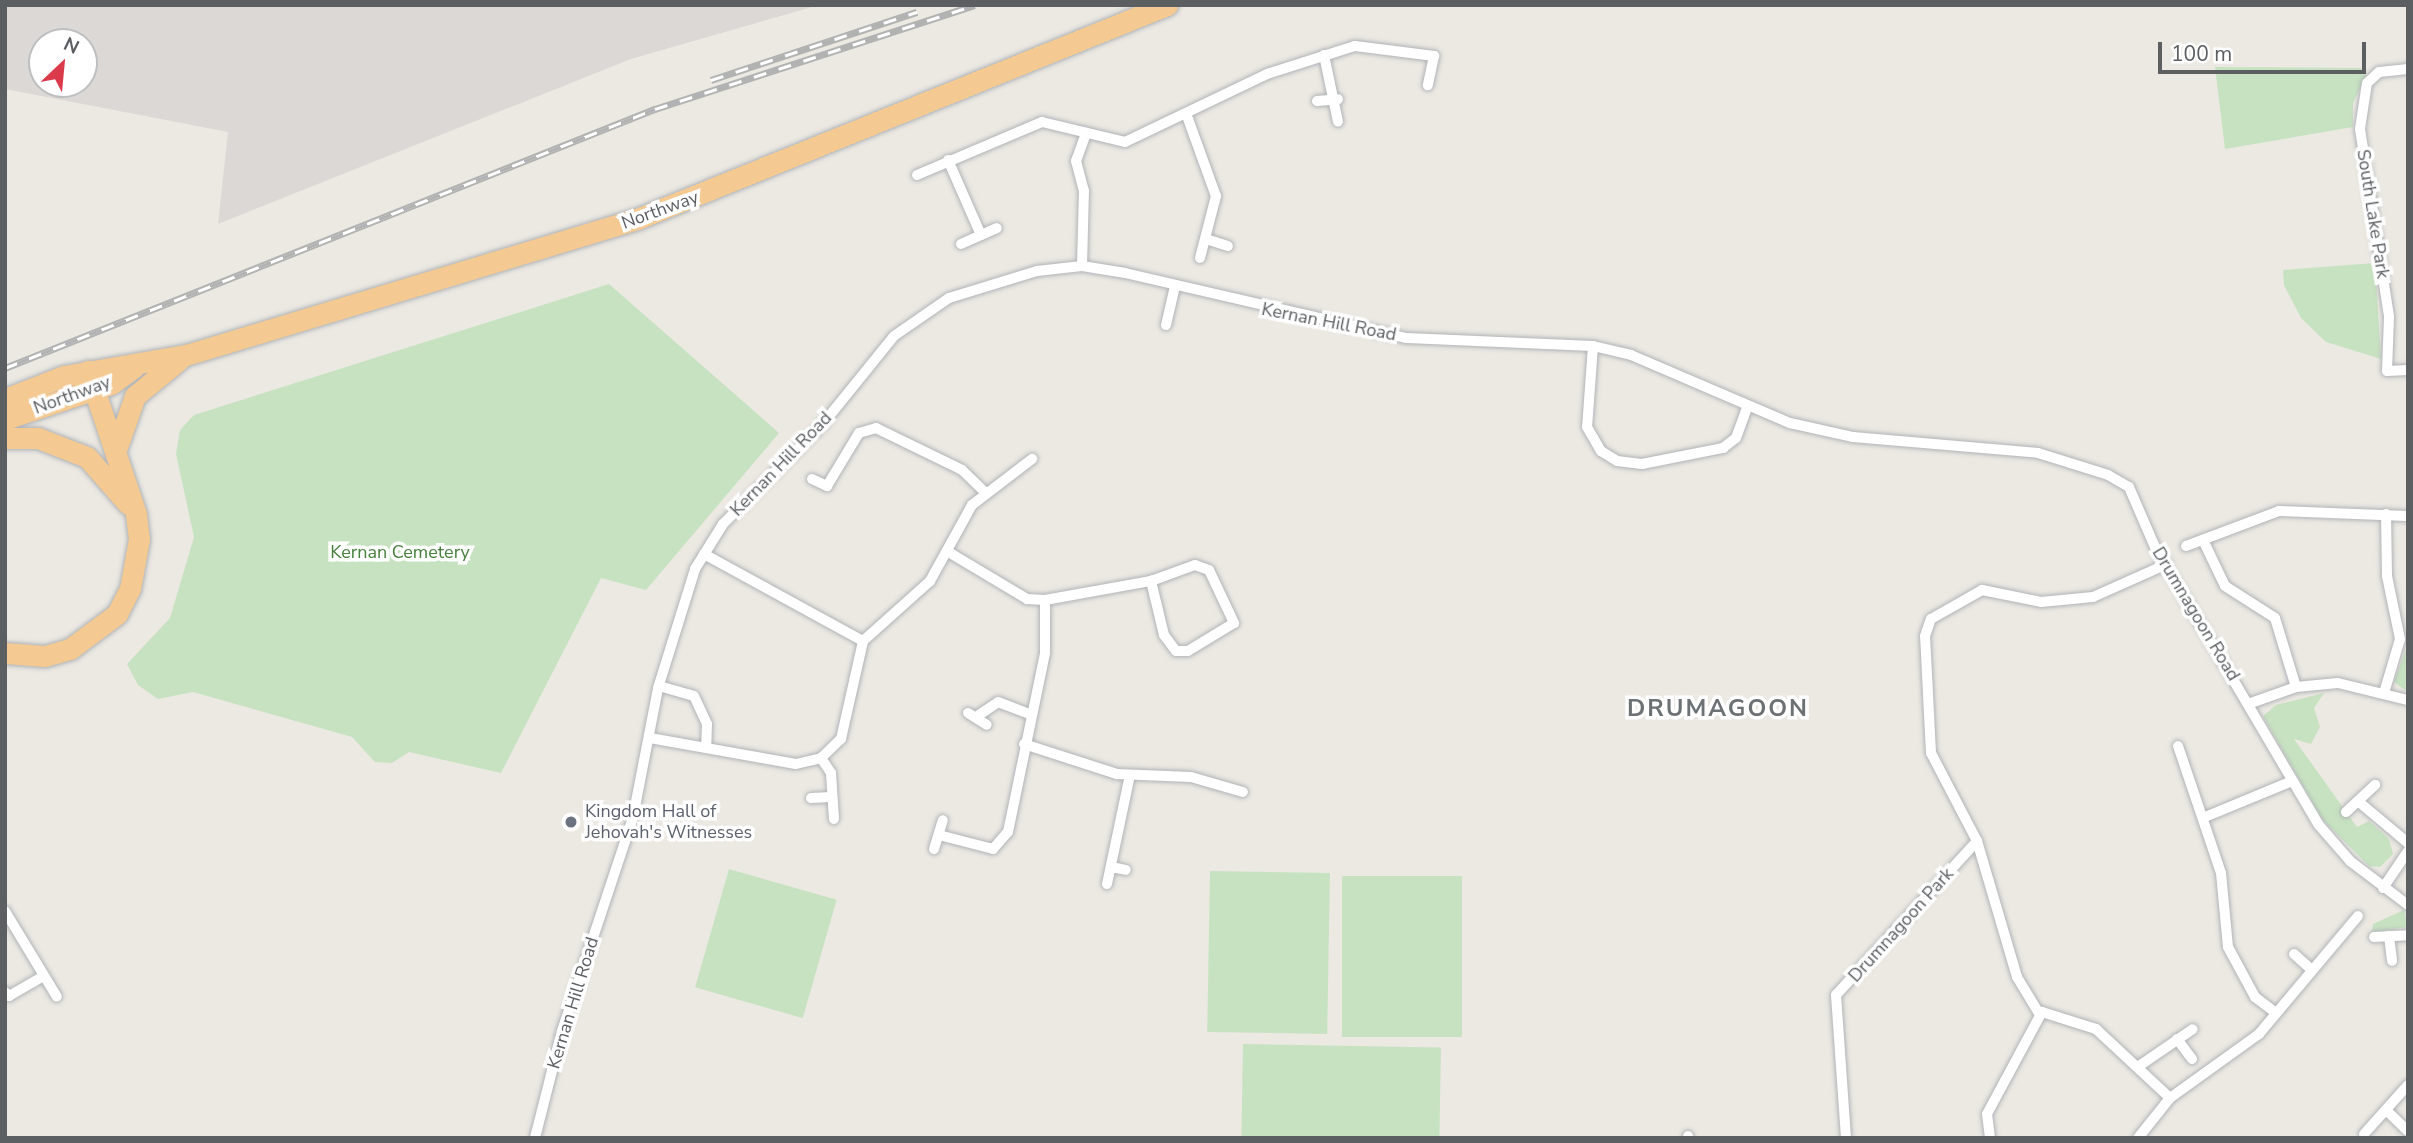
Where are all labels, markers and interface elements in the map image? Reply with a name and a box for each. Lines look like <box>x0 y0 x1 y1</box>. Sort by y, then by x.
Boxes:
north arrow <box>28 28 98 98</box>
scale bar <box>2161 28 2369 72</box>
text: N <box>59 31 83 61</box>
text: 100 m <box>2171 40 2232 68</box>
street label: South Lake Park <box>2352 148 2394 280</box>
street label: Northway <box>619 186 701 234</box>
street label: Kernan Hill Road <box>1260 298 1398 346</box>
street label: Northway <box>31 371 113 419</box>
street label: Kernan Hill Road <box>726 407 836 521</box>
park label: Kernan Cemetery <box>330 541 470 563</box>
street label: Drumnagoon Road <box>2148 543 2244 685</box>
district label: DRUMAGOON <box>1628 695 1808 723</box>
place label: Kingdom Hall of Jehovah's Witnesses <box>585 801 752 844</box>
marker: Kingdom Hall of Jehovah's Witnesses <box>563 814 579 830</box>
street label: Drumnagoon Park <box>1844 863 1958 987</box>
street label: Kernan Hill Road <box>543 934 603 1072</box>

